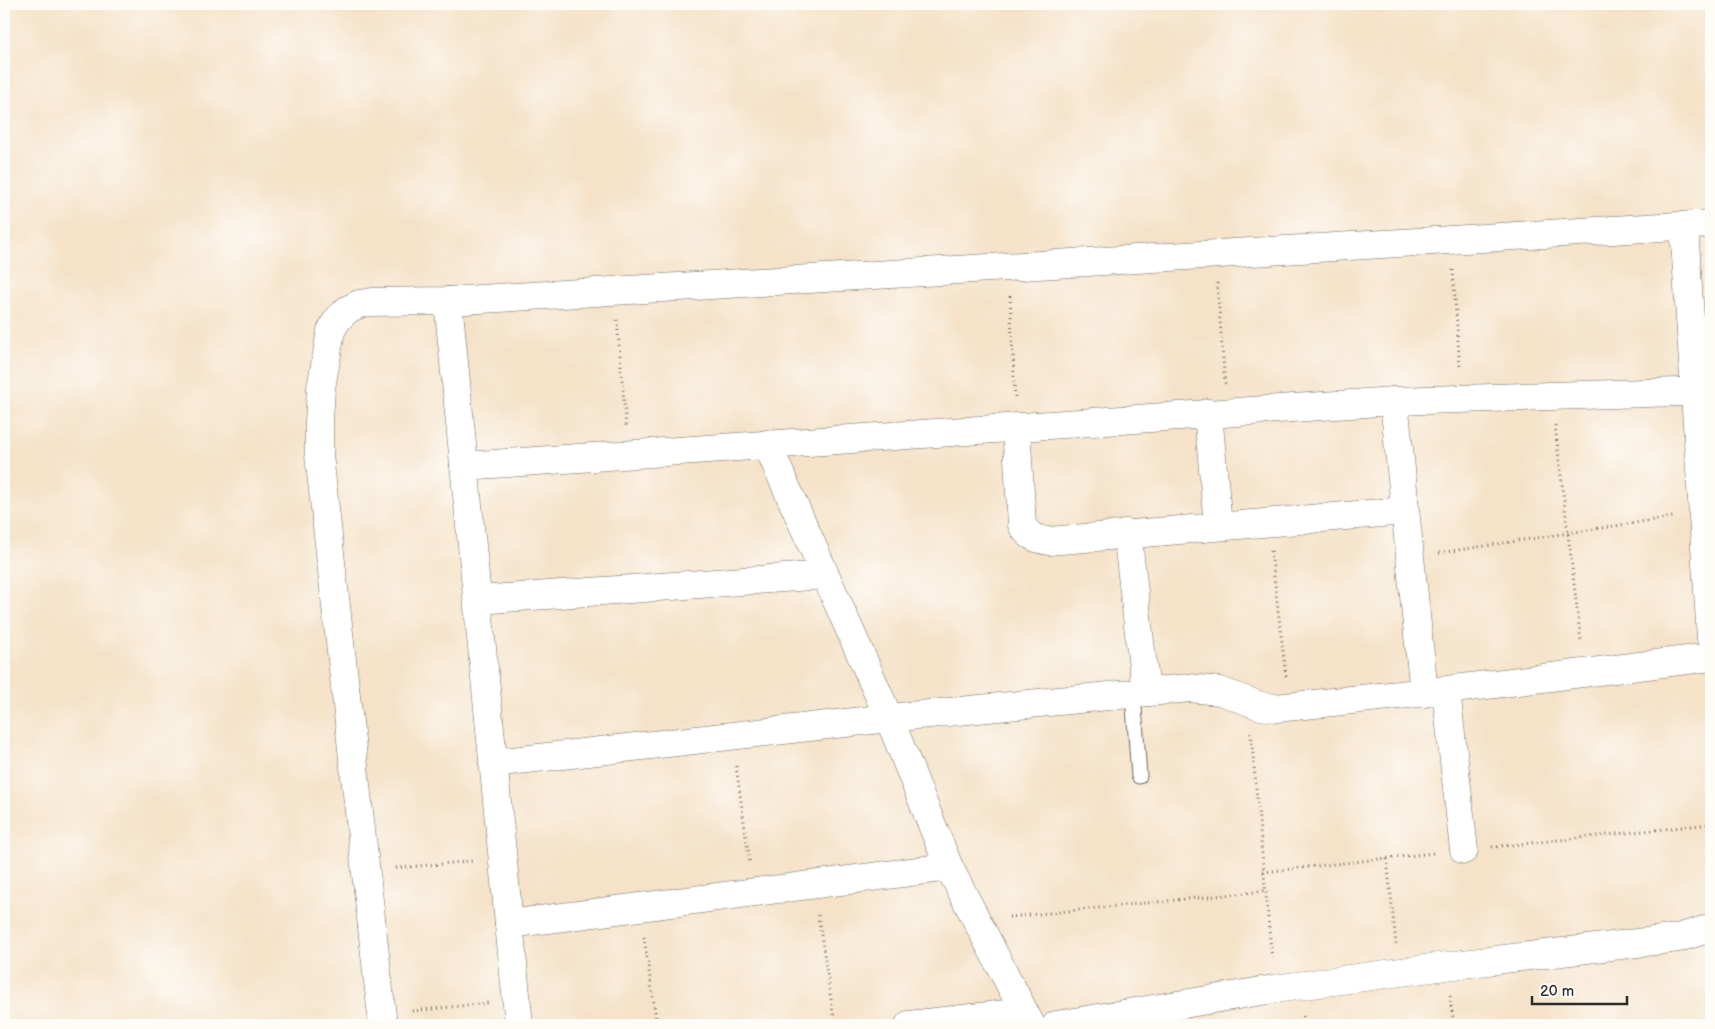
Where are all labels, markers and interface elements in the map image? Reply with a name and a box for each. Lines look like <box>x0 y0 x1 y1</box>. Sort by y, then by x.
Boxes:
scale bar <box>1532 974 1628 1006</box>
text: 20 m <box>1540 982 1574 1001</box>

